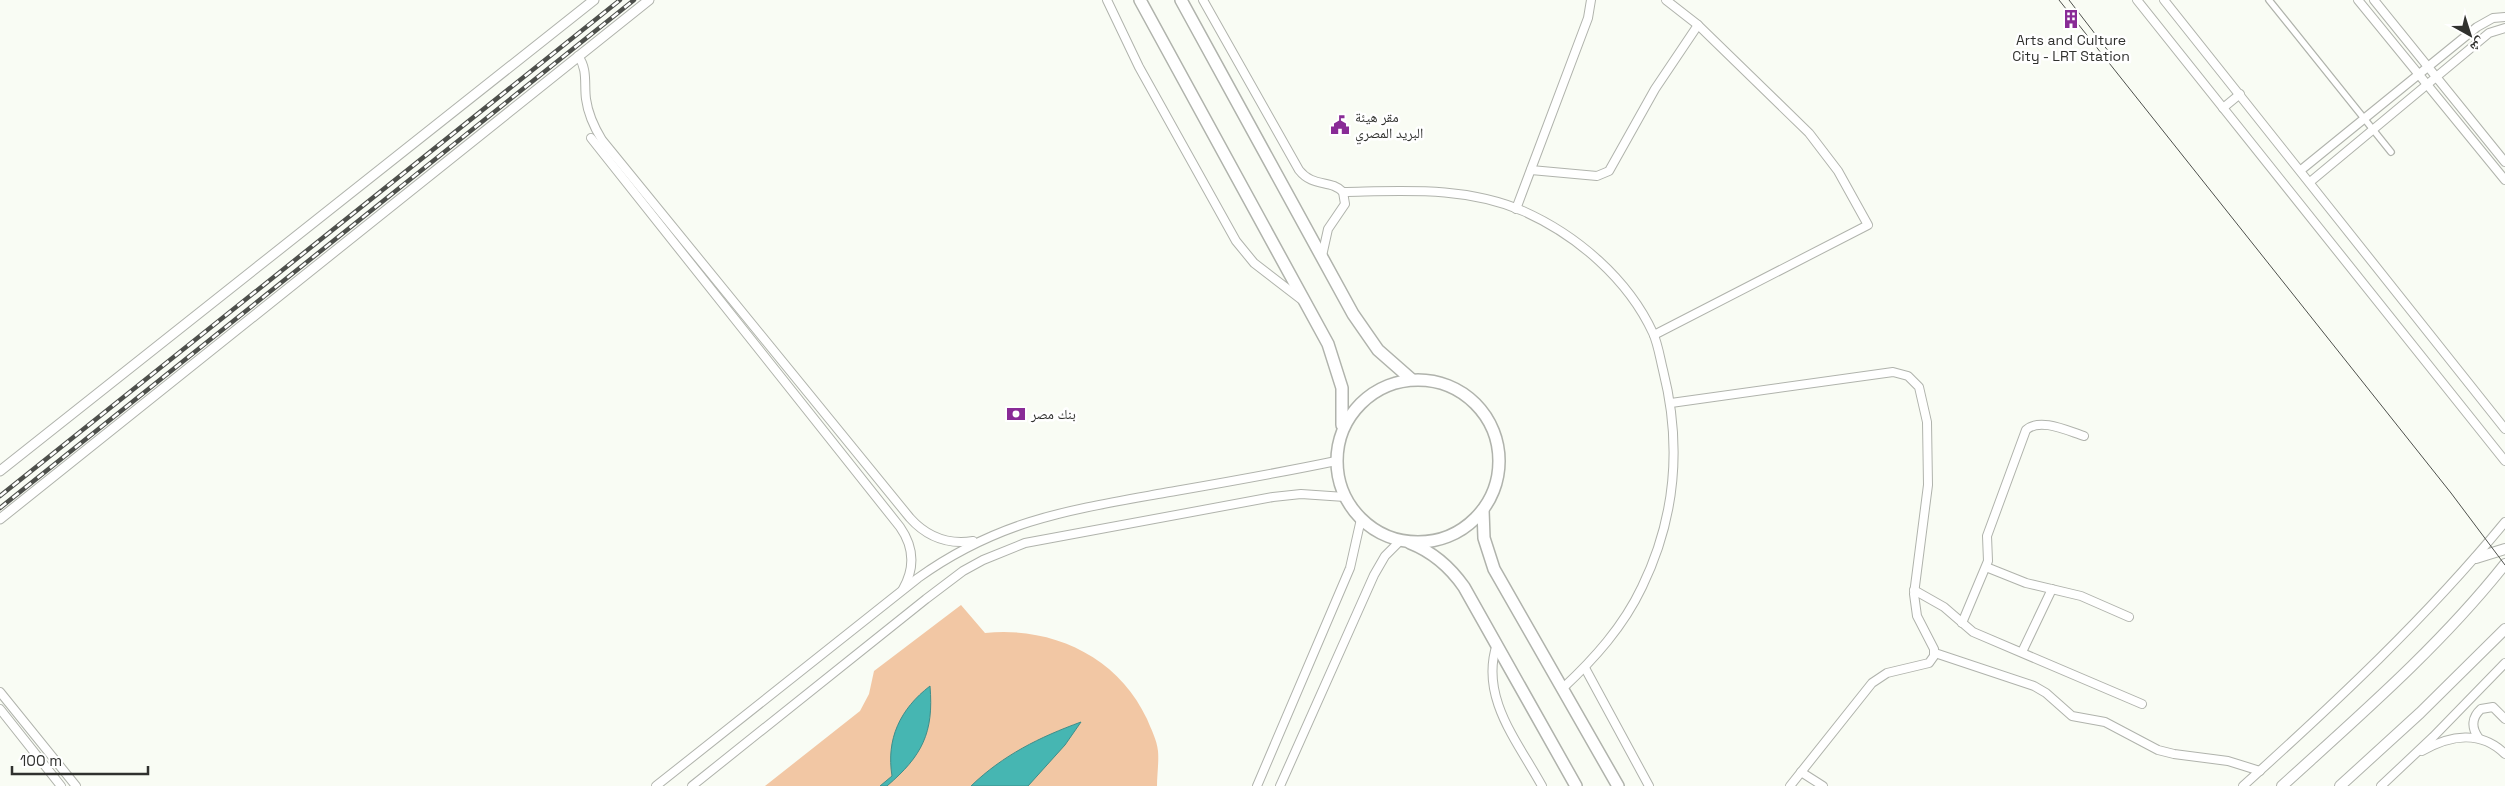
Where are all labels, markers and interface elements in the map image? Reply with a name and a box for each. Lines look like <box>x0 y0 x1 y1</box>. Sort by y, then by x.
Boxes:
building icon: Arts and Culture City - LRT Station <box>2060 8 2082 30</box>
north arrow <box>2445 10 2495 60</box>
place label: Arts and Culture City - LRT Station <box>2012 31 2130 65</box>
text: ش <box>2467 33 2490 57</box>
place label: مقر هيئة البريد المصري <box>1355 108 1423 145</box>
public building icon: مقر هيئة البريد المصري <box>1329 114 1351 136</box>
bank icon: بنك مصر <box>1005 403 1027 425</box>
place label: بنك مصر <box>1030 405 1076 423</box>
scale bar <box>12 744 149 776</box>
text: 100 m <box>20 751 62 770</box>

